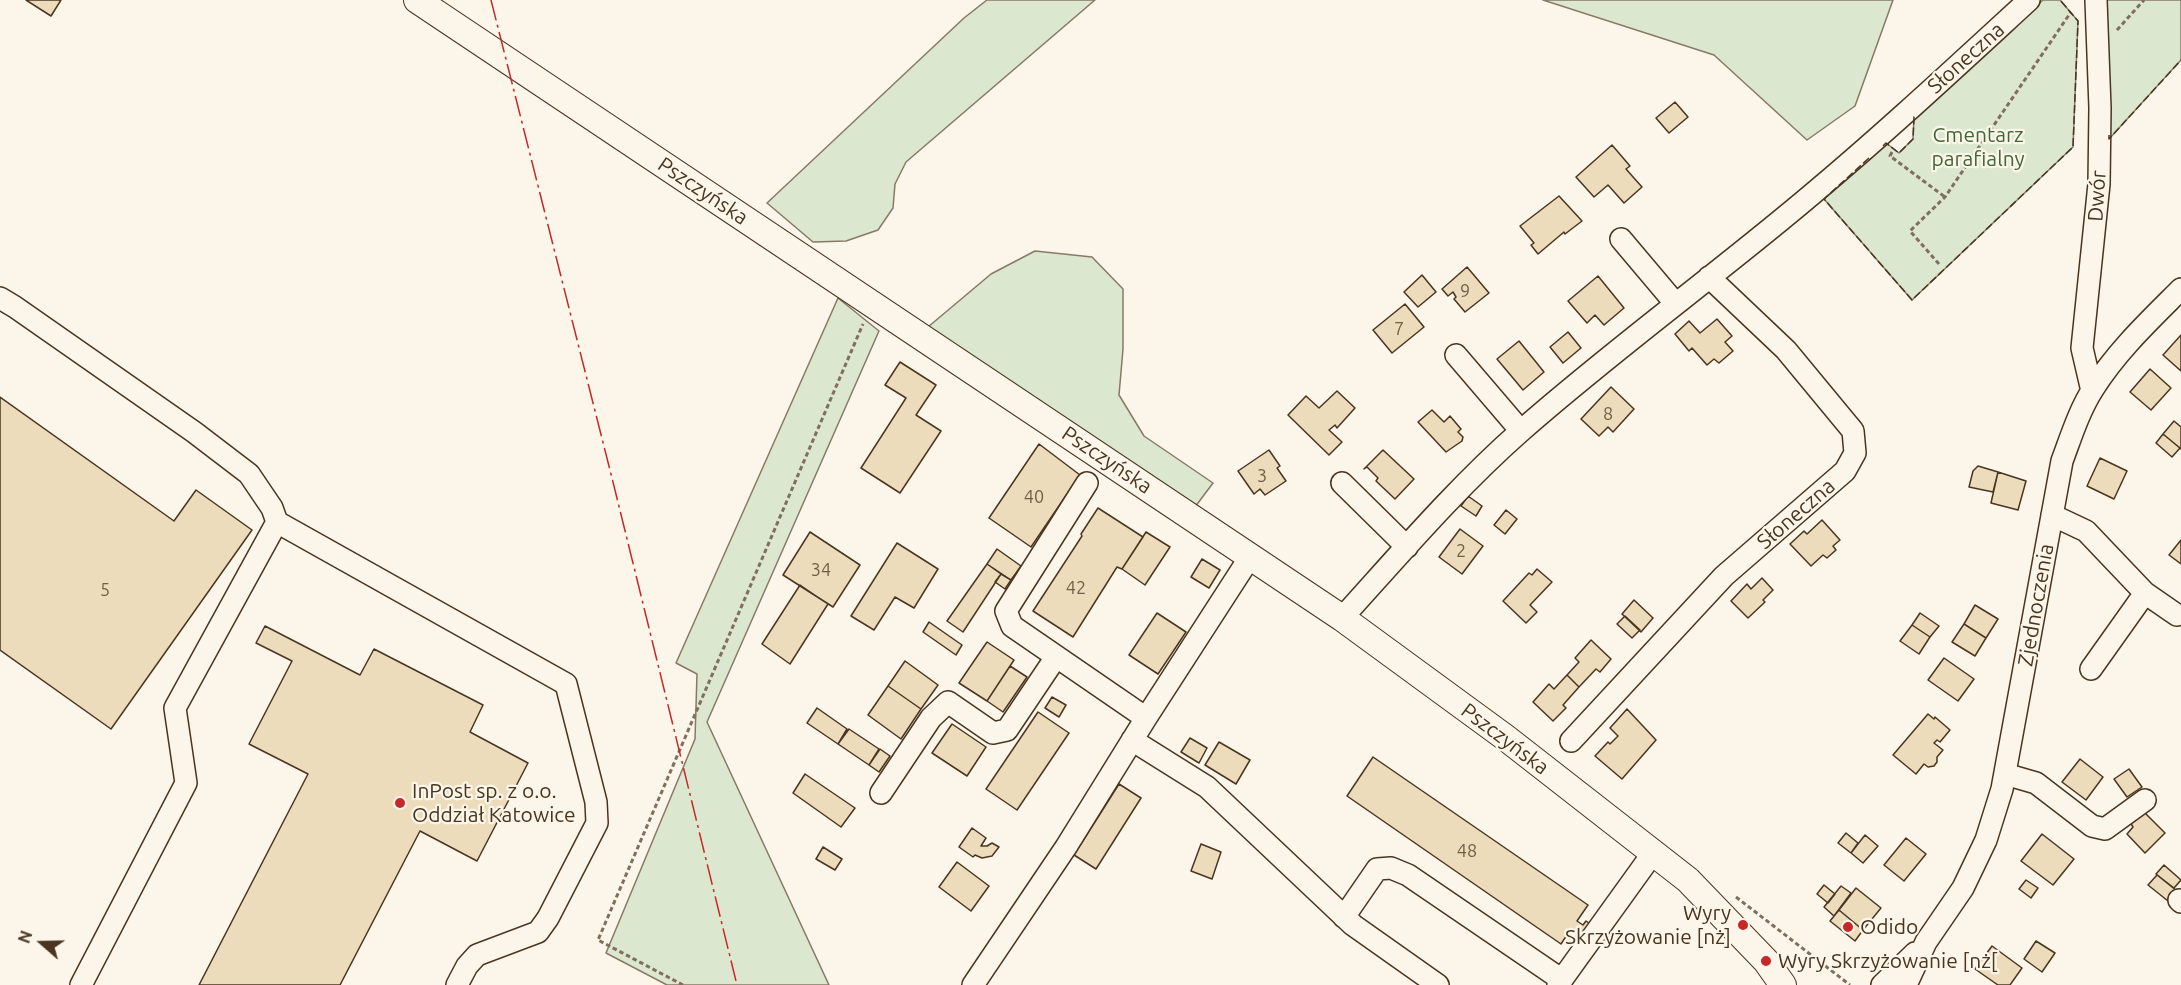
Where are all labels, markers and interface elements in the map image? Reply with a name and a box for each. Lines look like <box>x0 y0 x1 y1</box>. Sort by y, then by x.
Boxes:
street label: Słoneczna <box>1922 17 2010 99</box>
park label: Cmentarz parafialny <box>1931 122 2025 172</box>
street label: Pszczyńska <box>653 152 753 230</box>
street label: Dwór <box>2083 170 2111 222</box>
house number: 9 <box>1460 280 1470 302</box>
house number: 7 <box>1394 318 1404 340</box>
house number: 8 <box>1603 403 1613 425</box>
street label: Pszczyńska <box>1057 421 1157 499</box>
house number: 3 <box>1257 465 1267 487</box>
street label: Słoneczna <box>1752 473 1840 555</box>
house number: 40 <box>1024 486 1044 508</box>
house number: 2 <box>1456 540 1466 562</box>
street label: Zjednoczenia <box>2013 542 2059 668</box>
house number: 34 <box>811 559 831 581</box>
house number: 42 <box>1066 577 1086 599</box>
house number: 5 <box>100 579 110 601</box>
street label: Pszczyńska <box>1456 698 1554 780</box>
place label: InPost sp. z o.o. Oddział Katowice <box>412 778 576 828</box>
marker: InPost sp. z o.o. Oddział Katowice <box>393 796 407 810</box>
house number: 48 <box>1457 840 1477 862</box>
place label: Wyry Skrzyżowanie [nż] <box>1565 900 1731 950</box>
north arrow <box>12 913 72 973</box>
place label: Odido <box>1860 914 1918 940</box>
marker: Wyry Skrzyżowanie [nż] <box>1736 918 1750 932</box>
marker: Odido <box>1841 920 1855 934</box>
text: N <box>15 928 36 946</box>
place label: Wyry Skrzyżowanie [nż[ <box>1778 948 1997 974</box>
marker: Wyry Skrzyżowanie [nż[ <box>1759 954 1773 968</box>

